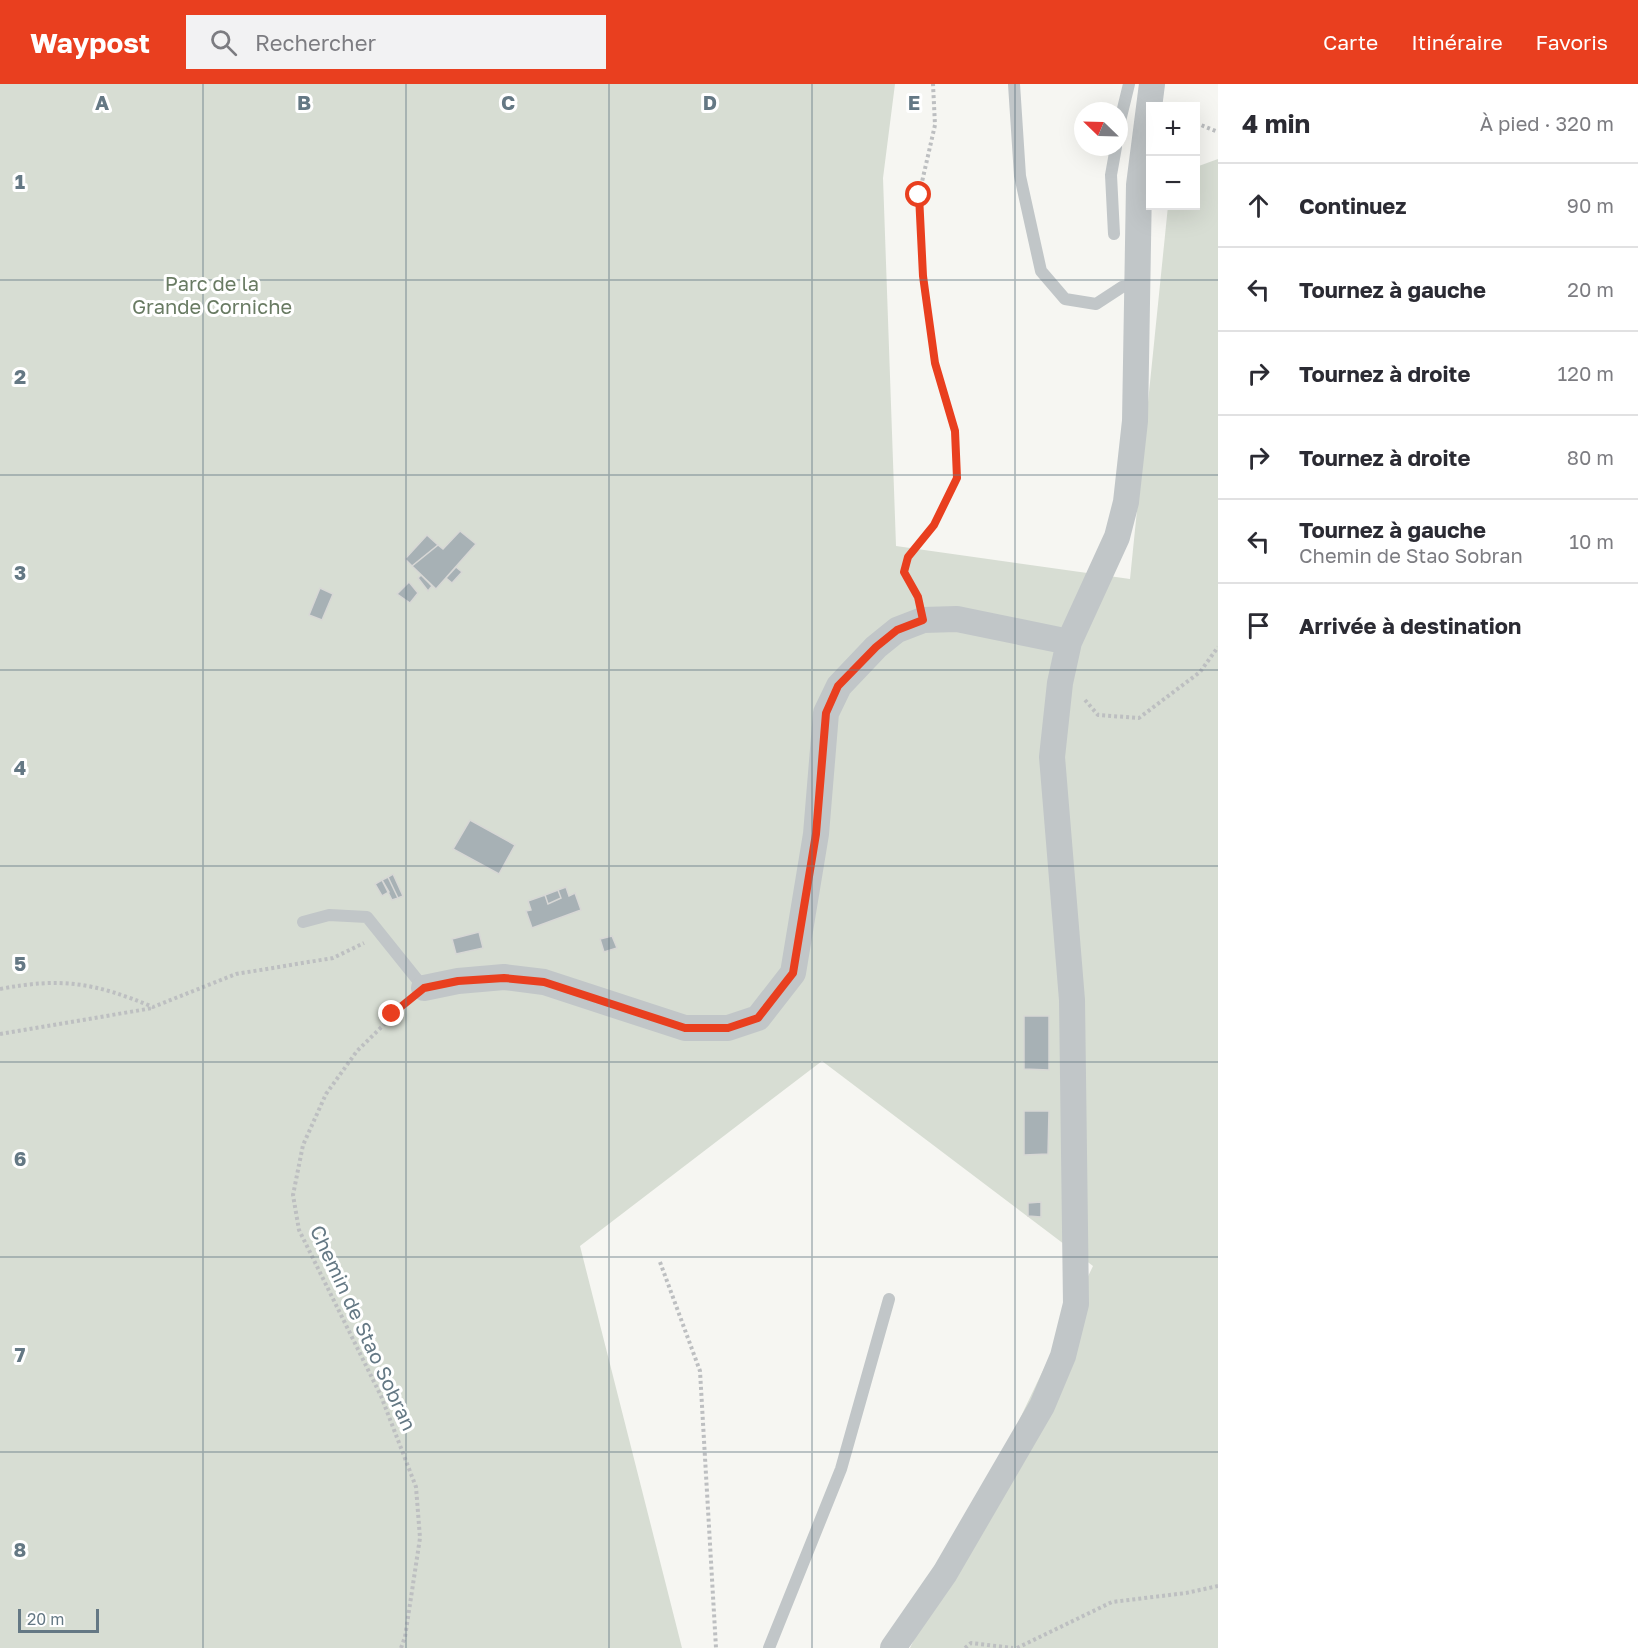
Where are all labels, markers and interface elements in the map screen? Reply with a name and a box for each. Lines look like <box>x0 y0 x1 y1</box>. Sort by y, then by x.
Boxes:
search box <box>186 15 606 69</box>
text: Waypost <box>30 26 150 59</box>
icon: search <box>207 26 240 59</box>
text: Rechercher <box>255 29 376 56</box>
text: Carte <box>1323 29 1378 55</box>
text: Itinéraire <box>1411 29 1503 55</box>
text: Favoris <box>1536 29 1608 55</box>
text: A <box>95 90 109 114</box>
text: B <box>297 90 311 114</box>
text: C <box>501 90 515 114</box>
text: D <box>703 90 717 114</box>
text: E <box>908 90 920 114</box>
north arrow <box>1074 102 1128 156</box>
map controls <box>1146 102 1200 210</box>
button: + <box>1146 102 1200 156</box>
text: 4 min <box>1242 108 1310 139</box>
text: À pied · 320 m <box>1480 111 1614 135</box>
button: − <box>1146 156 1200 210</box>
text: 1 <box>15 169 25 193</box>
route start <box>905 181 931 207</box>
icon: ahead <box>1242 189 1275 222</box>
text: Continuez <box>1299 192 1406 219</box>
text: 90 m <box>1567 193 1614 217</box>
park label: Parc de la Grande Corniche <box>132 271 292 318</box>
icon: left <box>1242 273 1275 306</box>
text: Tournez à gauche <box>1299 276 1486 303</box>
text: 20 m <box>1567 277 1614 301</box>
icon: right <box>1242 357 1275 390</box>
text: Tournez à droite <box>1299 360 1470 387</box>
text: 120 m <box>1558 361 1614 385</box>
text: 2 <box>14 364 26 388</box>
icon: right <box>1242 441 1275 474</box>
text: Tournez à droite <box>1299 444 1470 471</box>
text: 80 m <box>1567 445 1614 469</box>
text: Tournez à gauche <box>1299 516 1486 543</box>
icon: left <box>1242 525 1275 558</box>
text: 10 m <box>1569 529 1614 553</box>
text: Chemin de Stao Sobran <box>1299 543 1523 567</box>
text: 3 <box>14 560 26 584</box>
icon: arrive <box>1242 609 1275 642</box>
text: Arrivée à destination <box>1299 612 1521 639</box>
text: 4 <box>14 755 26 779</box>
text: 5 <box>14 951 26 975</box>
route end <box>378 1000 404 1026</box>
text: 6 <box>14 1146 26 1170</box>
street label: Chemin de Stao Sobran <box>306 1221 422 1434</box>
text: 7 <box>15 1342 26 1366</box>
text: 8 <box>14 1537 26 1561</box>
scale bar <box>18 1606 99 1634</box>
text: 20 m <box>27 1609 64 1629</box>

